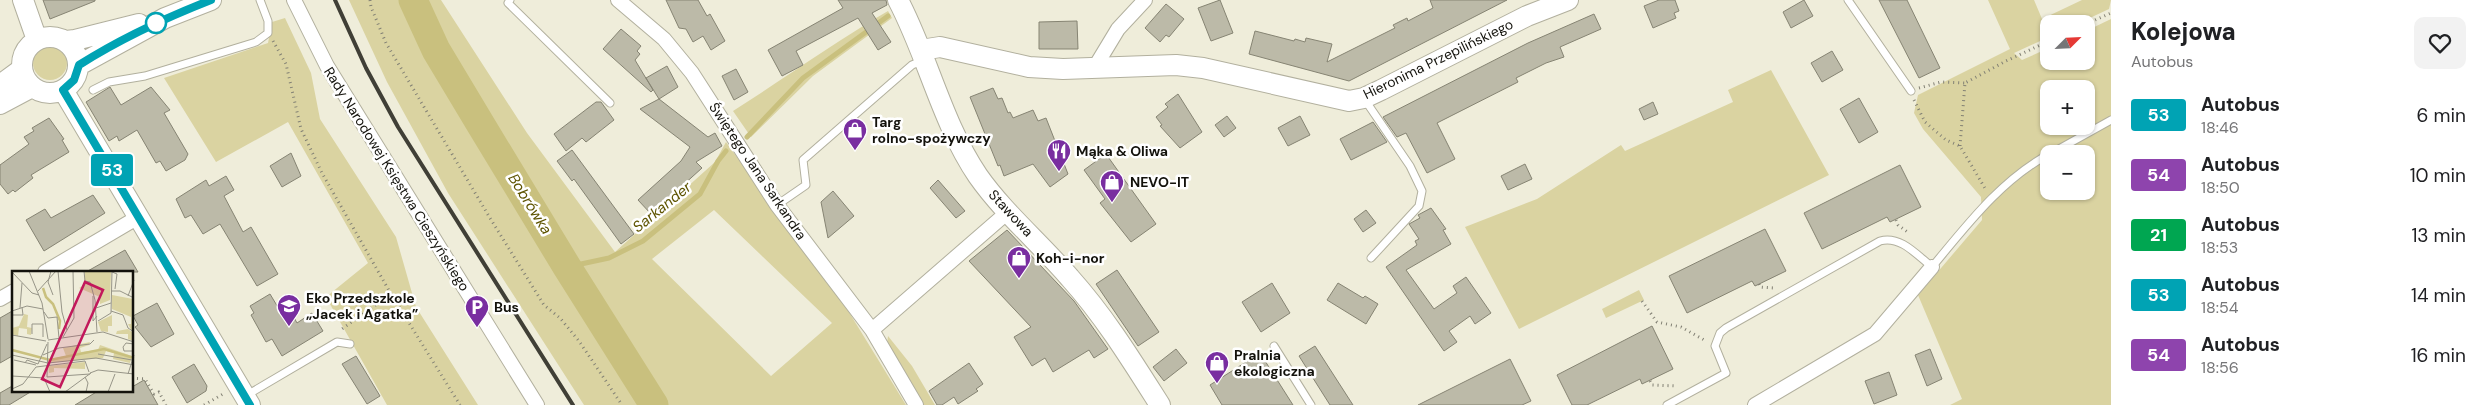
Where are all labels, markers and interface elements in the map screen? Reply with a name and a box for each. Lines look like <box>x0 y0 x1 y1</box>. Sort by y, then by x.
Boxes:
unlabelled marker <box>145 12 167 34</box>
street label: Hieronima Przepilińskiego <box>1360 15 1516 103</box>
north arrow <box>2040 15 2095 70</box>
map controls <box>2040 15 2095 200</box>
text: Kolejowa <box>2131 16 2236 47</box>
button: heart <box>2414 17 2466 69</box>
text: Autobus <box>2131 51 2193 72</box>
street label: Rady Narodowej Księstwa Cieszyńskiego <box>320 64 474 294</box>
button: + <box>2040 80 2095 135</box>
text: Autobus <box>2201 92 2280 117</box>
street label: Świętego Jana Sarkandra <box>705 99 811 243</box>
text: 53 <box>2147 103 2170 127</box>
text: 6 min <box>2417 103 2466 128</box>
place label: Targ rolno-spożywczy <box>872 113 991 147</box>
shop icon: Targ rolno-spożywczy <box>842 117 868 151</box>
text: 18:46 <box>2201 117 2239 138</box>
restaurant icon: Mąka & Oliwa <box>1046 138 1072 172</box>
place label: Mąka & Oliwa <box>1076 142 1168 160</box>
button: − <box>2040 145 2095 200</box>
text: Autobus <box>2201 152 2280 177</box>
line badge: 53 <box>90 154 134 186</box>
text: 53 <box>101 158 123 182</box>
text: 54 <box>2147 163 2170 187</box>
text: 10 min <box>2410 163 2466 188</box>
shop icon: NEVO-IT <box>1099 169 1125 203</box>
water label: Bobrówka <box>503 170 557 238</box>
place label: NEVO-IT <box>1130 173 1189 191</box>
water label: Sarkander <box>628 177 696 237</box>
text: 18:50 <box>2201 177 2240 198</box>
street label: Stawowa <box>985 186 1037 240</box>
text: Autobus <box>2201 212 2280 237</box>
text: 21 <box>2150 223 2167 247</box>
text: 13 min <box>2411 223 2466 248</box>
text: 18:53 <box>2201 237 2238 258</box>
shop icon: Koh-i-nor <box>1006 245 1032 279</box>
place label: Koh-i-nor <box>1036 249 1105 267</box>
inset map <box>12 271 134 392</box>
text: Autobus <box>2201 272 2280 297</box>
text: 53 <box>2147 283 2170 307</box>
text: 14 min <box>2411 283 2466 308</box>
place label: Eko Przedszkole „Jacek i Agatka” <box>306 289 418 323</box>
school or university icon: Eko Przedszkole „Jacek i Agatka” <box>276 293 302 327</box>
parking icon: Bus <box>464 294 490 328</box>
text: 18:54 <box>2201 297 2238 318</box>
place label: Bus <box>494 298 519 316</box>
text: Autobus <box>2201 332 2280 357</box>
text: 54 <box>2147 343 2170 367</box>
text: 16 min <box>2411 343 2466 368</box>
place label: Pralnia ekologiczna <box>1234 346 1315 380</box>
shop icon: Pralnia ekologiczna <box>1204 350 1230 384</box>
text: 18:56 <box>2201 357 2239 378</box>

